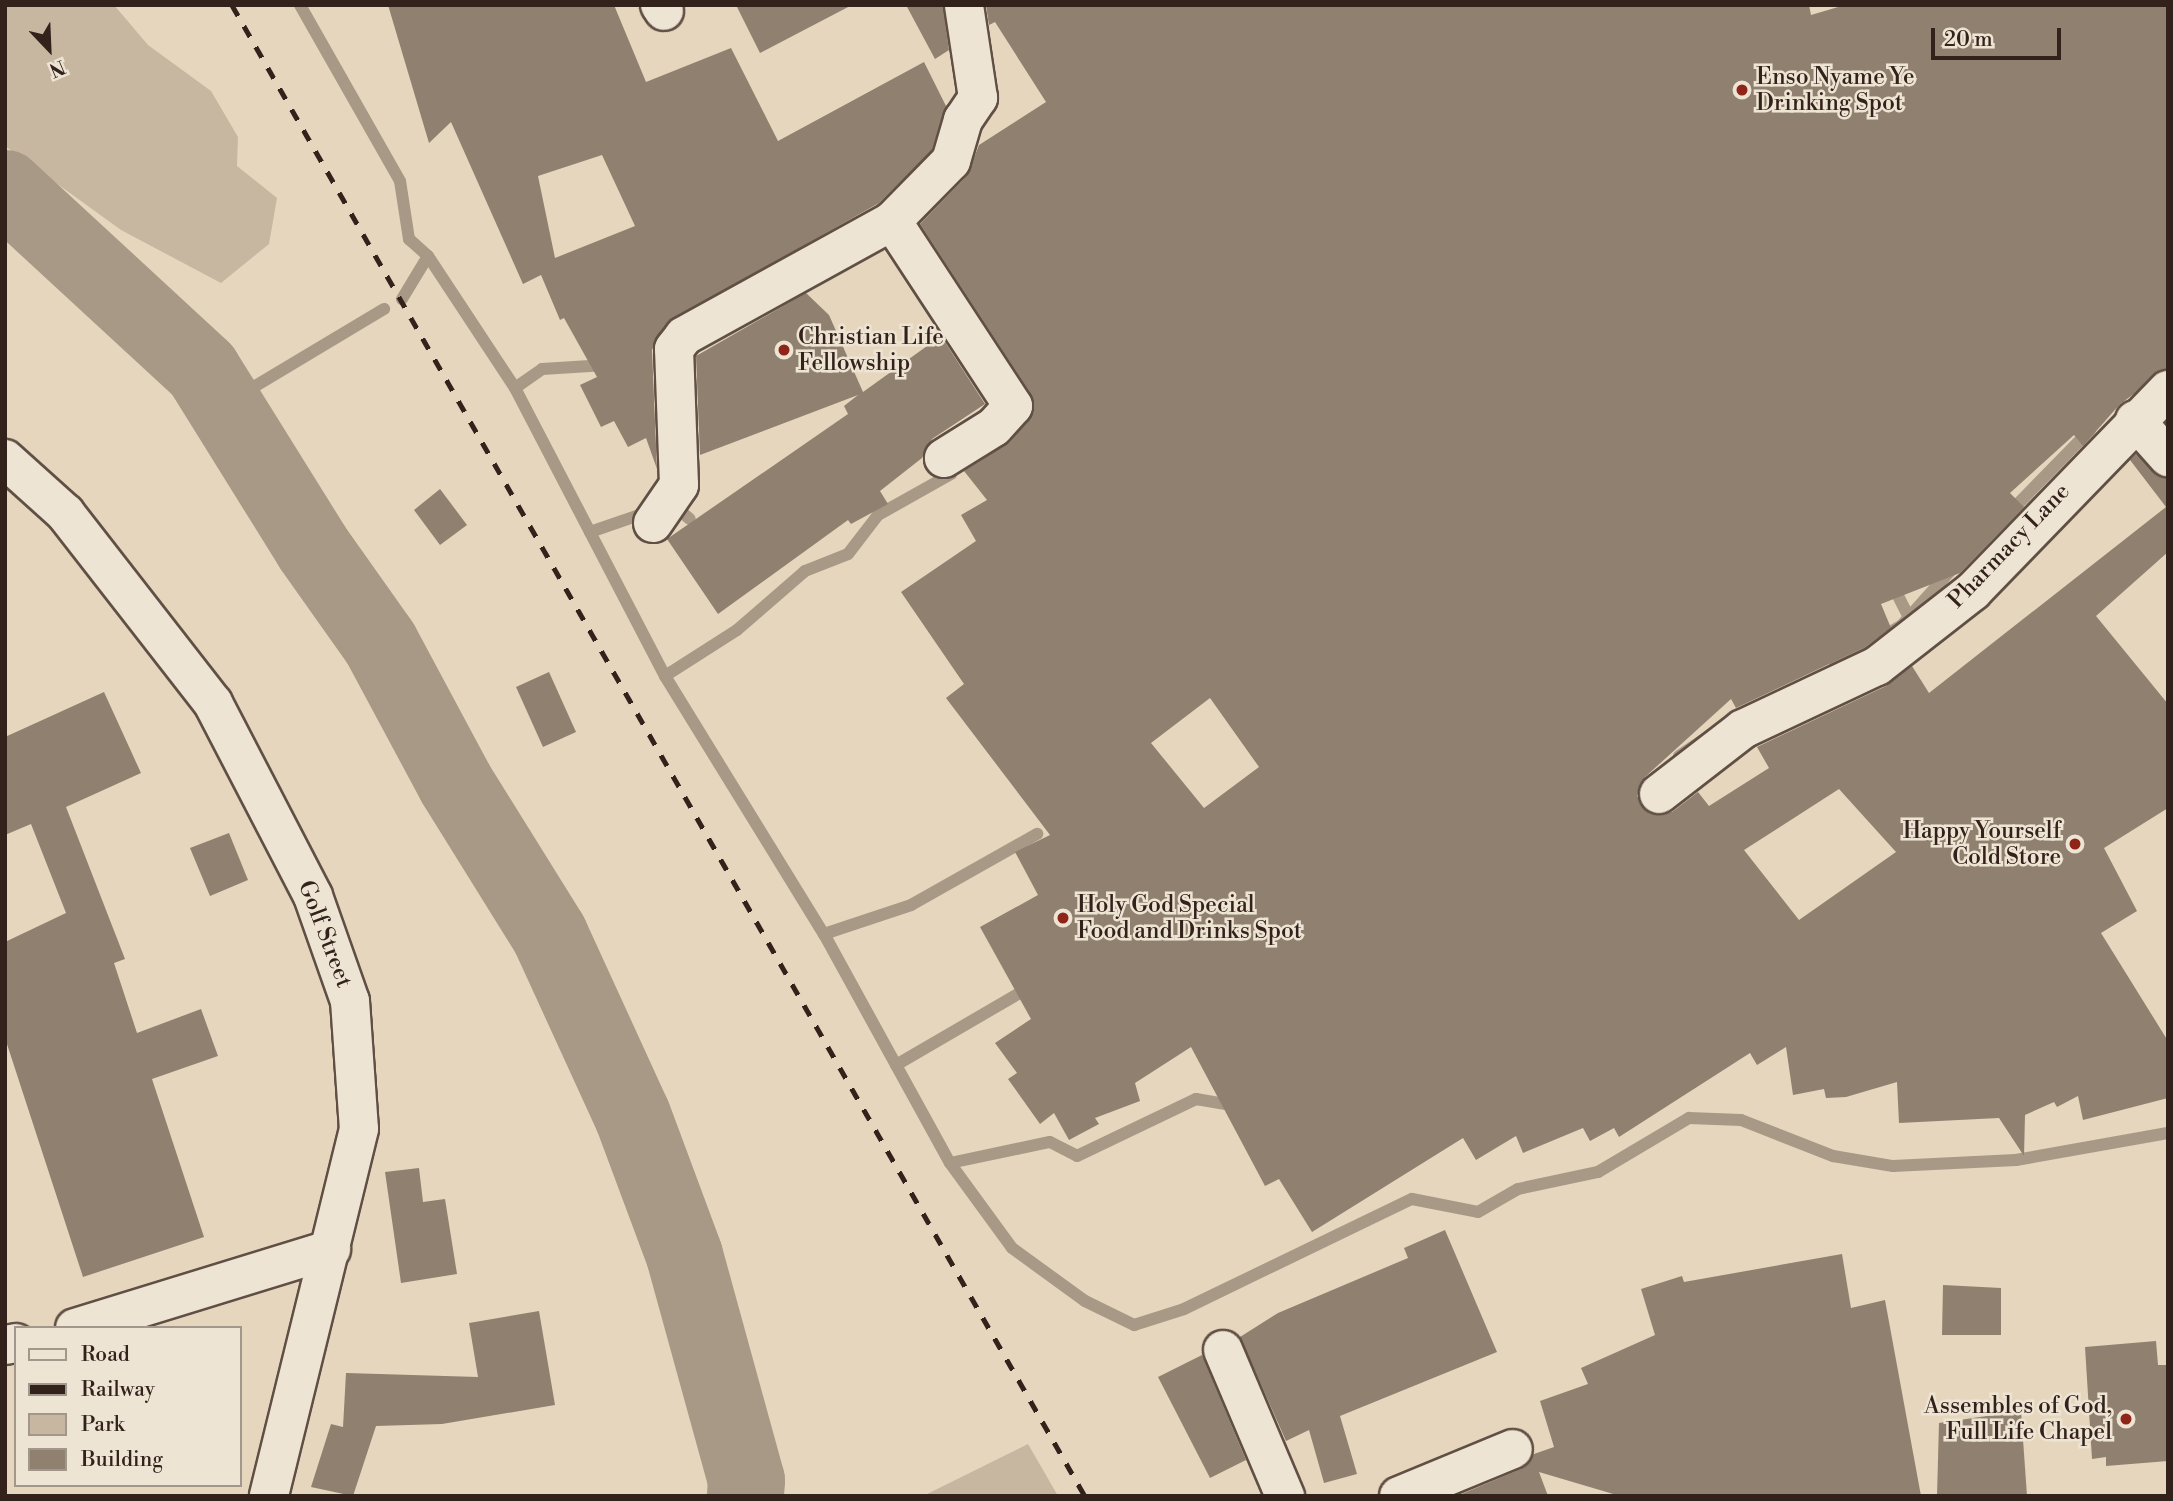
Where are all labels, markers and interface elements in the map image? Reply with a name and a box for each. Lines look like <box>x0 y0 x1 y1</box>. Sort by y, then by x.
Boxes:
north arrow <box>14 14 84 84</box>
scale bar <box>1935 14 2064 58</box>
text: 20 m <box>1944 27 1993 53</box>
text: N <box>46 54 69 82</box>
place label: Enso Nyame Ye Drinking Spot <box>1756 63 1915 117</box>
marker: Enso Nyame Ye Drinking Spot <box>1734 82 1750 98</box>
place label: Christian Life Fellowship <box>798 323 944 377</box>
marker: Christian Life Fellowship <box>776 342 792 358</box>
street label: Pharmacy Lane <box>1942 478 2076 614</box>
place label: Happy Yourself Cold Store <box>1903 817 2061 871</box>
marker: Happy Yourself Cold Store <box>2067 836 2083 852</box>
street label: Golf Street <box>292 877 358 991</box>
place label: Holy God Special Food and Drinks Spot <box>1077 891 1302 945</box>
marker: Holy God Special Food and Drinks Spot <box>1055 910 1071 926</box>
legend <box>14 1326 242 1487</box>
text: Road <box>81 1342 130 1368</box>
text: Railway <box>81 1377 155 1403</box>
place label: Assembles of God, Full Life Chapel <box>1924 1392 2112 1446</box>
marker: Assembles of God, Full Life Chapel <box>2118 1411 2134 1427</box>
text: Park <box>81 1412 125 1438</box>
text: Building <box>81 1447 163 1473</box>

